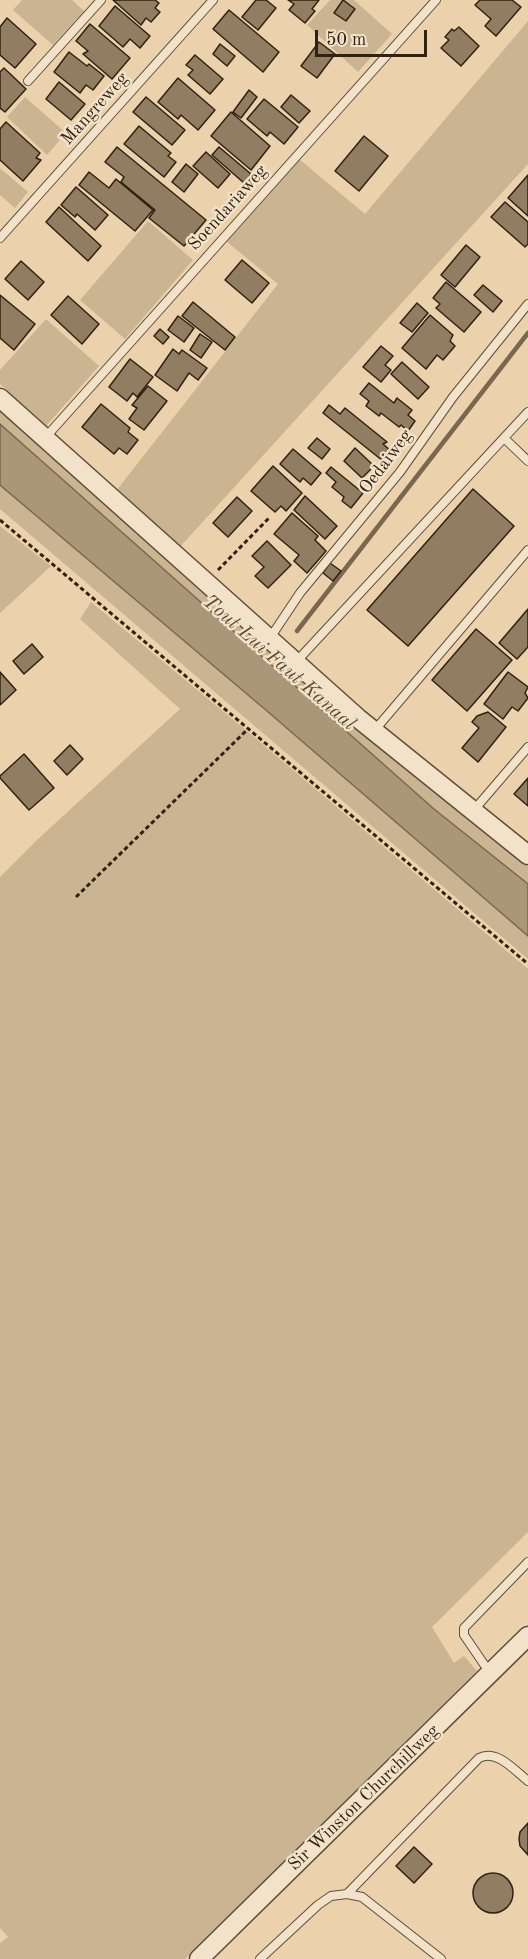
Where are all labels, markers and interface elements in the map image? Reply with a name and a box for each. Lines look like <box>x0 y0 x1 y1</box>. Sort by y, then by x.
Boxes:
scale bar <box>318 18 430 56</box>
text: 50 m <box>326 31 366 49</box>
street label: Mangreweg <box>57 68 133 150</box>
street label: Soendariaweg <box>184 161 272 255</box>
street label: Oedaiweg <box>355 425 417 499</box>
water label: Tout Lui Faut Kanaal <box>198 590 360 736</box>
street label: Sir Winston Churchillweg <box>284 1720 444 1876</box>

